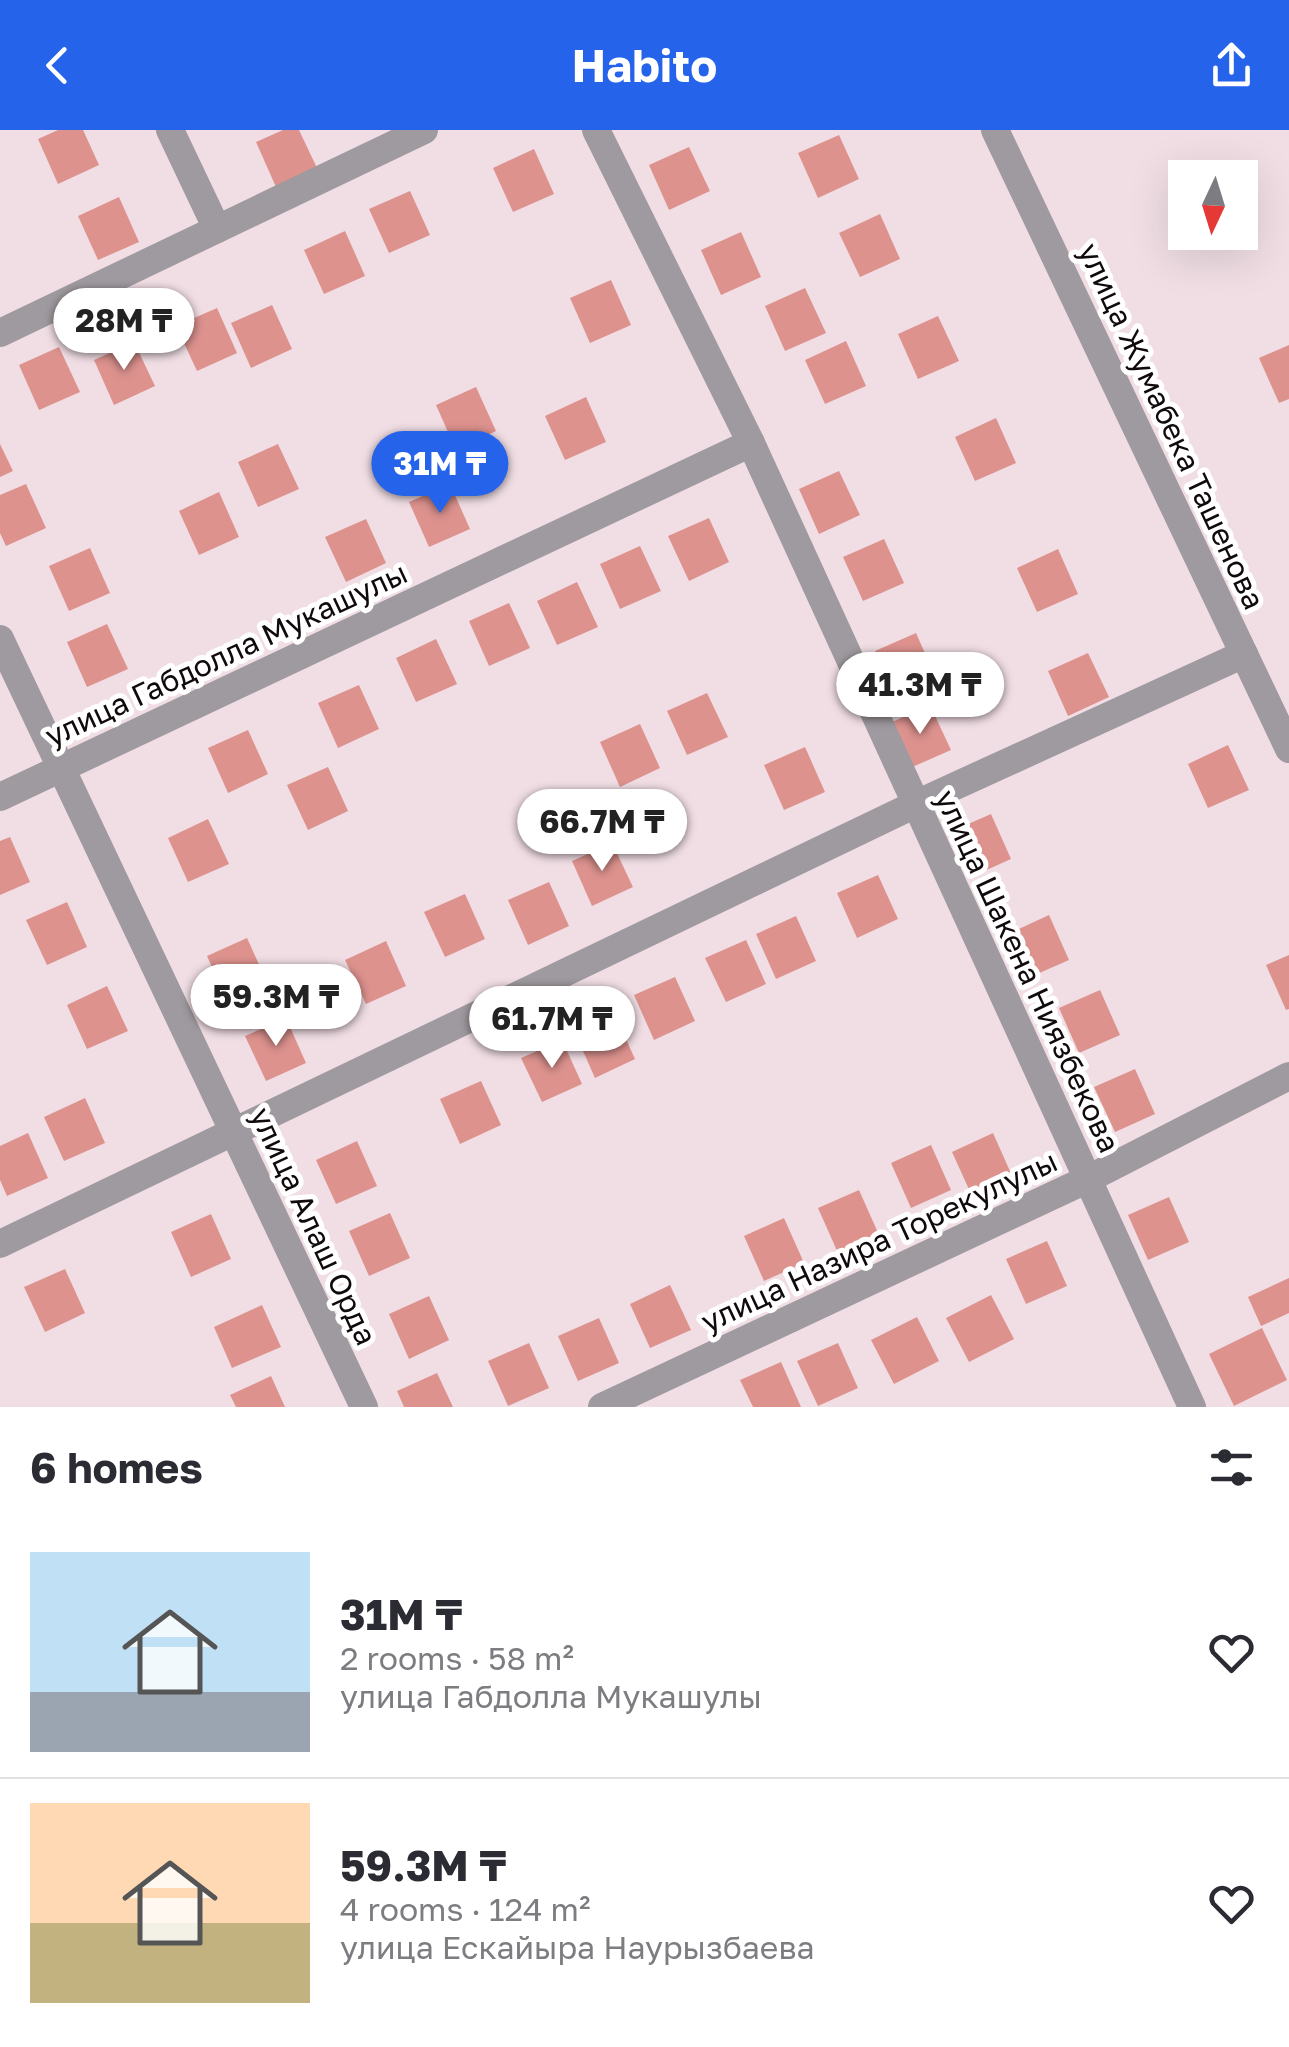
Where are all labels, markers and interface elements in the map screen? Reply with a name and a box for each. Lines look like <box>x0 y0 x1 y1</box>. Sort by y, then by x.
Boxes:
icon: back <box>30 38 85 93</box>
text: Habito <box>572 38 717 92</box>
icon: share <box>1204 38 1259 93</box>
north arrow <box>1168 160 1258 250</box>
map controls <box>1168 160 1258 250</box>
street label: улица Жумабека Ташенова <box>1071 237 1273 615</box>
pin: 28M ₸ <box>54 288 194 373</box>
text: 28M ₸ <box>75 301 173 339</box>
pin: 31M ₸ <box>370 431 510 516</box>
text: 31M ₸ <box>393 444 487 482</box>
street label: улица Габдолла Мукашулы <box>39 554 413 754</box>
pin: 41.3M ₸ <box>828 652 1012 737</box>
text: 41.3M ₸ <box>858 665 982 703</box>
street label: улица Шакена Ниязбекова <box>928 784 1128 1158</box>
pin: 66.7M ₸ <box>510 789 694 874</box>
text: 66.7M ₸ <box>539 802 665 840</box>
pin: 59.3M ₸ <box>184 964 368 1049</box>
text: 59.3M ₸ <box>213 977 339 1015</box>
pin: 61.7M ₸ <box>460 986 644 1071</box>
text: 61.7M ₸ <box>491 999 613 1037</box>
street label: улица Алаш Орда <box>243 1101 385 1351</box>
street label: улица Назира Торекулулы <box>695 1143 1063 1339</box>
icon: filters <box>1204 1440 1259 1495</box>
text: 6 homes <box>30 1442 203 1492</box>
text: 31M ₸ <box>340 1589 462 1639</box>
icon: home <box>110 1592 230 1712</box>
icon: heart <box>1204 1625 1259 1680</box>
text: 2 rooms · 58 m² <box>340 1639 574 1677</box>
text: улица Габдолла Мукашулы <box>340 1677 762 1715</box>
text: 59.3M ₸ <box>340 1840 507 1890</box>
icon: home <box>110 1843 230 1963</box>
icon: heart <box>1204 1876 1259 1931</box>
text: 4 rooms · 124 m² <box>340 1890 590 1928</box>
text: улица Ескайыра Наурызбаева <box>340 1928 815 1966</box>

